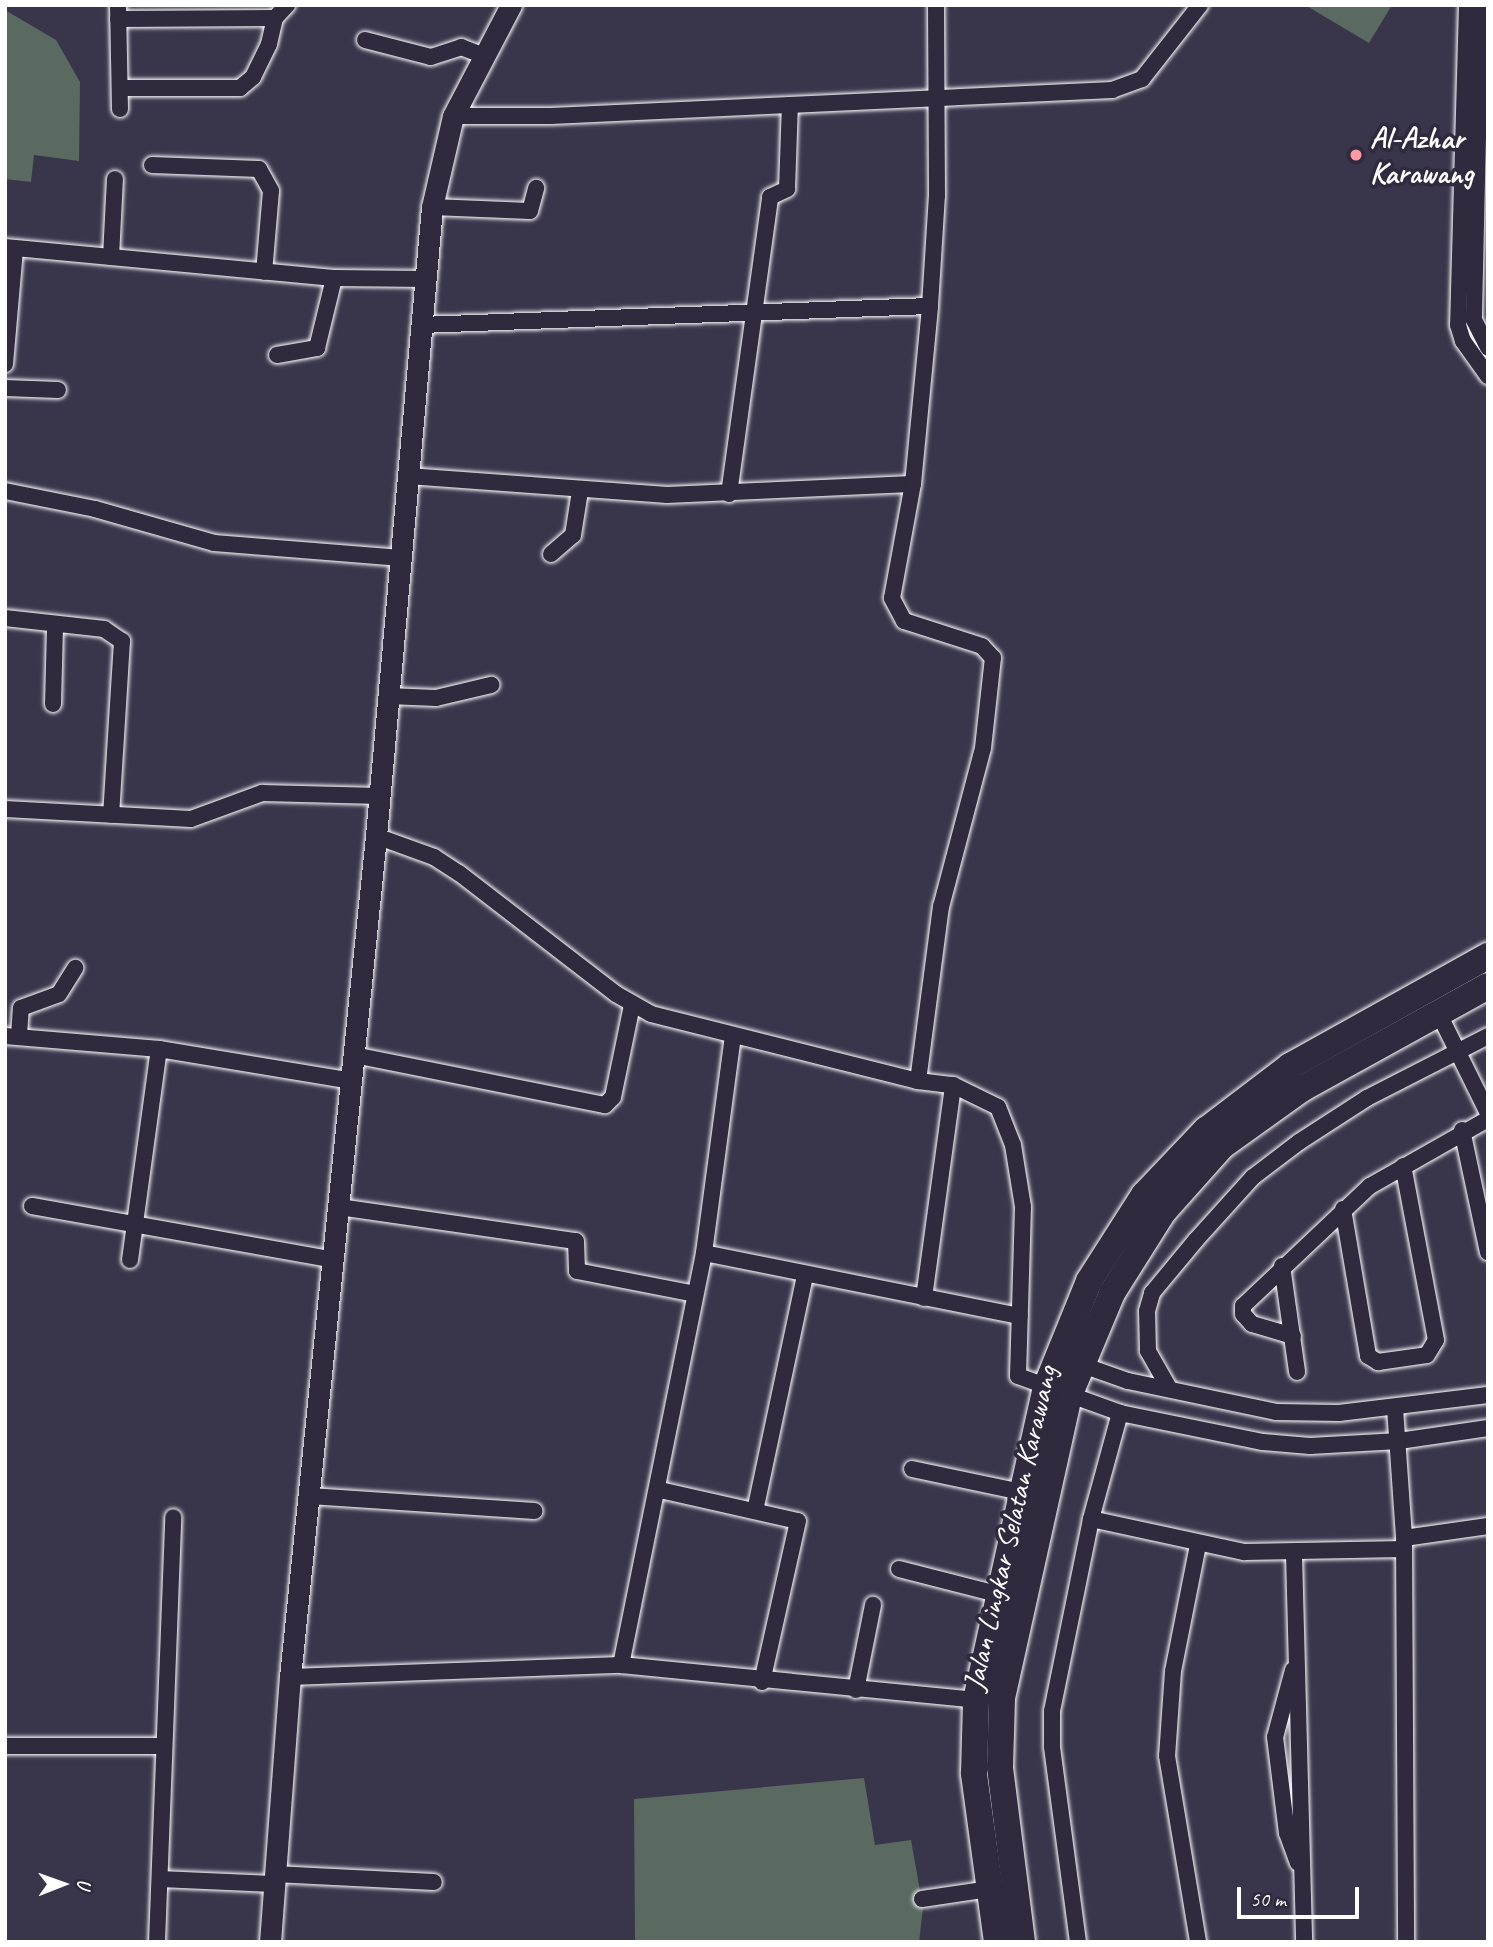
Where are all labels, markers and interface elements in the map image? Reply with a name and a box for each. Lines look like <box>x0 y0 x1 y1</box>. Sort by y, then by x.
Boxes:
place label: Al-Azhar Karawang <box>1370 120 1473 190</box>
marker: Al-Azhar Karawang <box>1348 147 1364 163</box>
street label: Jalan Lingkar Selatan Karawang <box>955 1363 1065 1693</box>
north arrow <box>28 1849 98 1919</box>
scale bar <box>1241 1874 1364 1918</box>
text: U <box>72 1879 96 1888</box>
text: 50 m <box>1250 1886 1286 1912</box>

